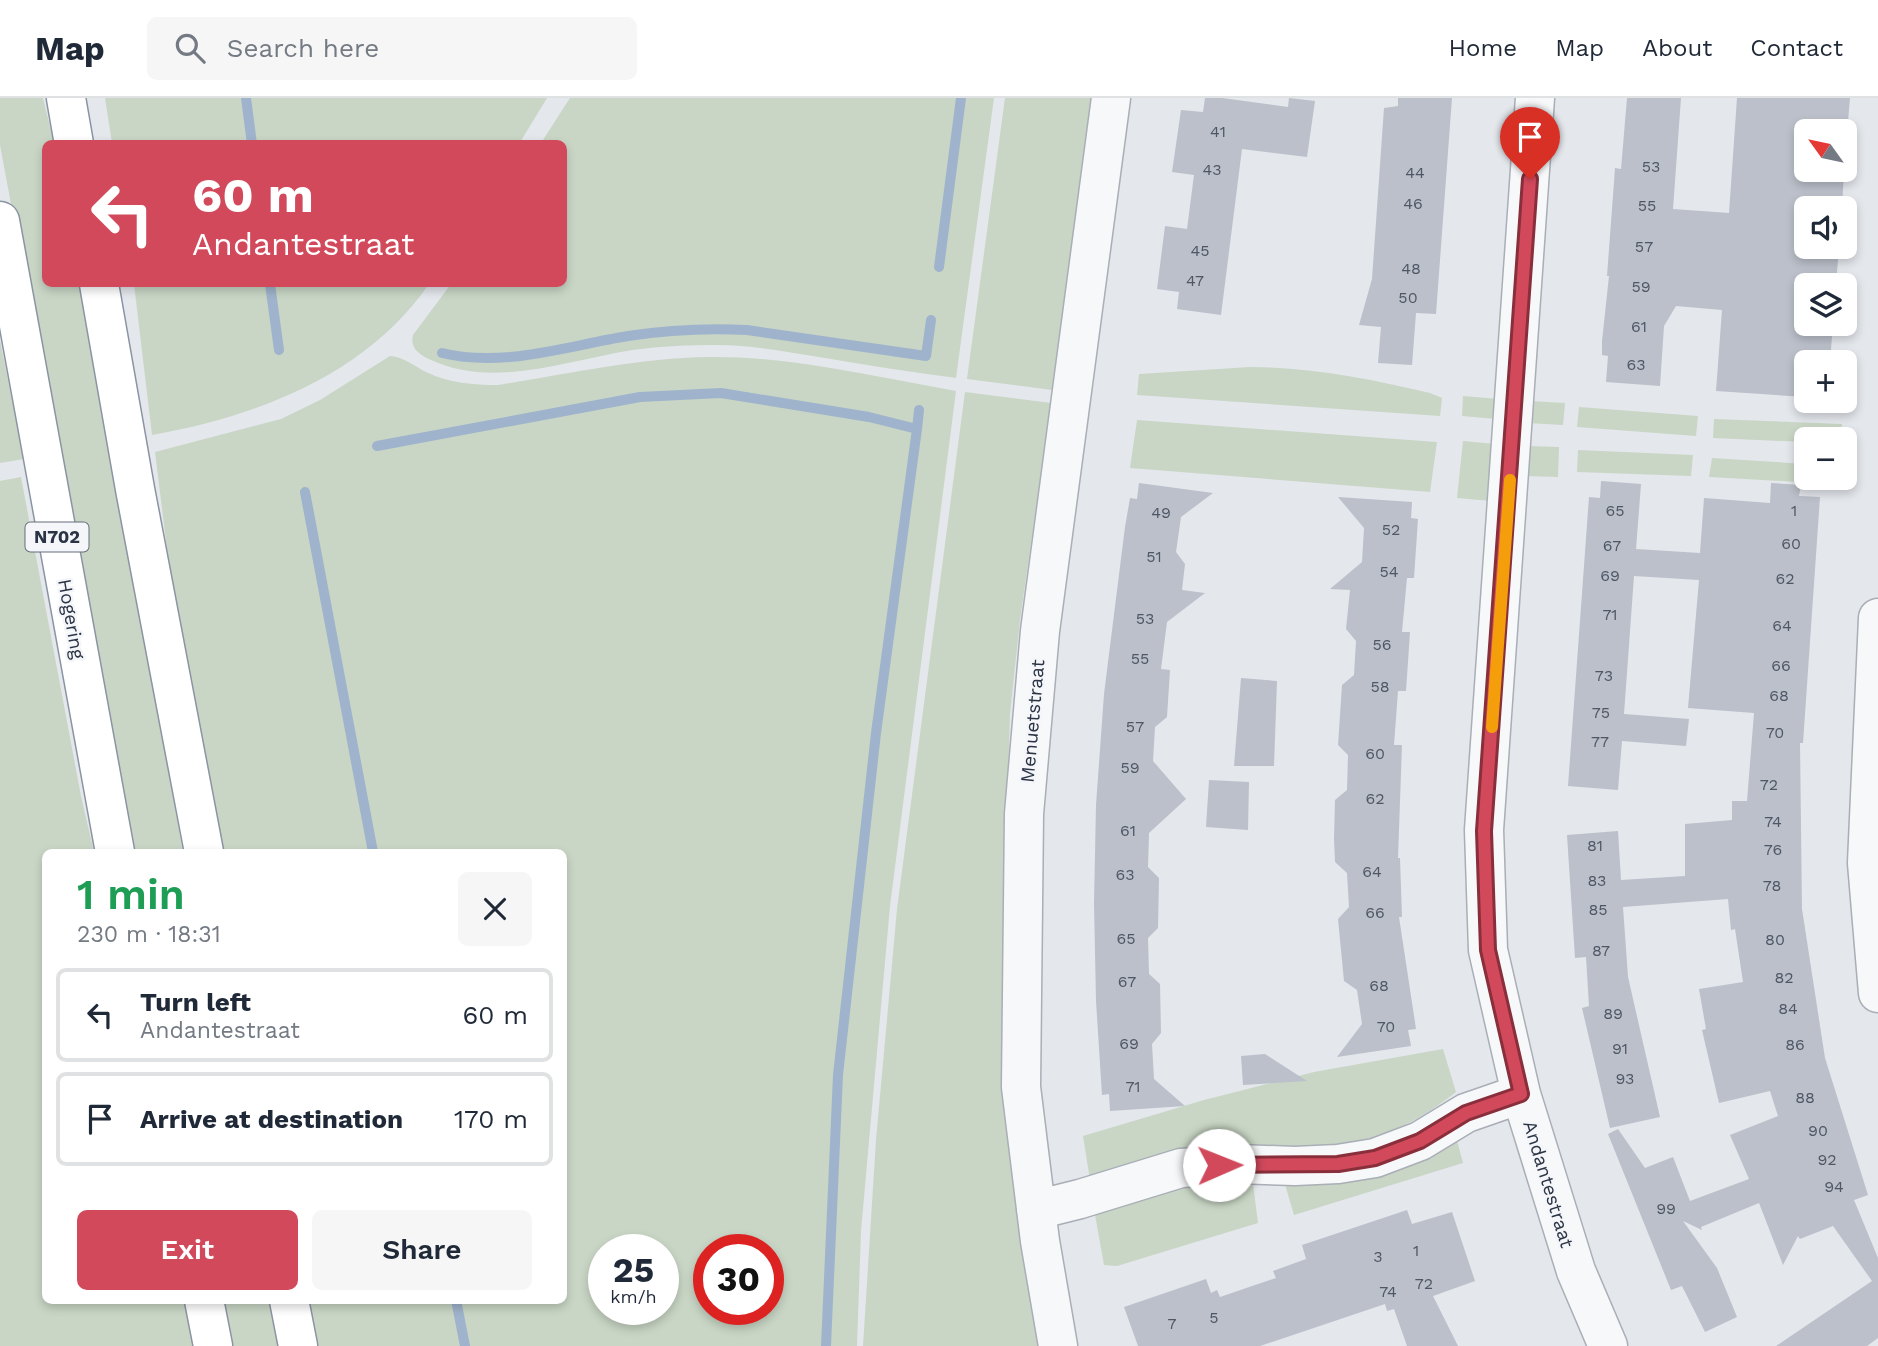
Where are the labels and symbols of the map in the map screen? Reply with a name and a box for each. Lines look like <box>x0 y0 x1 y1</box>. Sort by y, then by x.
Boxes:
pin <box>1500 107 1560 179</box>
north arrow <box>1794 119 1857 182</box>
house number: 41 <box>1210 122 1226 141</box>
house number: 53 <box>1642 157 1660 176</box>
house number: 43 <box>1202 160 1222 179</box>
house number: 44 <box>1405 163 1425 182</box>
house number: 46 <box>1403 194 1423 213</box>
house number: 55 <box>1638 196 1656 215</box>
house number: 57 <box>1635 237 1653 256</box>
house number: 45 <box>1190 241 1210 260</box>
house number: 48 <box>1401 259 1421 278</box>
house number: 47 <box>1186 271 1204 290</box>
house number: 59 <box>1631 277 1651 296</box>
house number: 50 <box>1398 288 1418 307</box>
house number: 61 <box>1631 317 1647 336</box>
house number: 63 <box>1626 355 1646 374</box>
house number: 65 <box>1605 501 1625 520</box>
house number: 1 <box>1791 501 1797 520</box>
house number: 49 <box>1151 503 1171 522</box>
house number: 52 <box>1382 520 1400 539</box>
road number: N702 <box>25 522 88 552</box>
house number: 60 <box>1781 534 1801 553</box>
house number: 67 <box>1603 536 1621 555</box>
house number: 51 <box>1146 547 1162 566</box>
house number: 54 <box>1379 562 1399 581</box>
house number: 69 <box>1600 566 1620 585</box>
house number: 62 <box>1775 569 1795 588</box>
street label: Hogering <box>53 577 90 662</box>
house number: 71 <box>1602 605 1618 624</box>
house number: 53 <box>1136 609 1154 628</box>
house number: 64 <box>1772 616 1792 635</box>
house number: 56 <box>1372 635 1392 654</box>
house number: 55 <box>1131 649 1149 668</box>
house number: 66 <box>1771 656 1791 675</box>
street label: Menuetstraat <box>1016 658 1049 784</box>
house number: 73 <box>1595 666 1613 685</box>
house number: 58 <box>1370 677 1390 696</box>
house number: 68 <box>1769 686 1789 705</box>
house number: 75 <box>1592 703 1610 722</box>
house number: 57 <box>1126 717 1144 736</box>
house number: 70 <box>1766 723 1784 742</box>
house number: 77 <box>1591 732 1609 751</box>
house number: 60 <box>1365 744 1385 763</box>
house number: 59 <box>1120 758 1140 777</box>
house number: 72 <box>1760 775 1778 794</box>
house number: 62 <box>1365 789 1385 808</box>
house number: 74 <box>1764 812 1782 831</box>
house number: 61 <box>1120 821 1136 840</box>
house number: 81 <box>1587 836 1603 855</box>
house number: 76 <box>1764 840 1782 859</box>
house number: 64 <box>1362 862 1382 881</box>
house number: 63 <box>1115 865 1135 884</box>
house number: 83 <box>1588 871 1606 890</box>
house number: 78 <box>1763 876 1781 895</box>
house number: 85 <box>1588 900 1608 919</box>
house number: 66 <box>1365 903 1385 922</box>
house number: 65 <box>1116 929 1136 948</box>
house number: 80 <box>1765 930 1785 949</box>
house number: 87 <box>1592 941 1610 960</box>
house number: 82 <box>1774 968 1794 987</box>
house number: 67 <box>1118 972 1136 991</box>
house number: 68 <box>1369 976 1389 995</box>
house number: 84 <box>1778 999 1798 1018</box>
house number: 89 <box>1603 1004 1623 1023</box>
house number: 70 <box>1377 1017 1395 1036</box>
house number: 69 <box>1119 1034 1139 1053</box>
house number: 86 <box>1785 1035 1805 1054</box>
house number: 91 <box>1612 1039 1628 1058</box>
house number: 93 <box>1616 1069 1634 1088</box>
house number: 71 <box>1125 1077 1141 1096</box>
house number: 88 <box>1795 1088 1815 1107</box>
street label: Andantestraat <box>1518 1118 1579 1251</box>
house number: 90 <box>1808 1121 1828 1140</box>
position arrow <box>1182 1128 1256 1202</box>
house number: 92 <box>1817 1150 1837 1169</box>
house number: 94 <box>1824 1177 1844 1196</box>
house number: 99 <box>1656 1199 1676 1218</box>
speed limit sign: 30 <box>693 1234 784 1325</box>
house number: 1 <box>1413 1241 1419 1260</box>
house number: 3 <box>1373 1247 1383 1266</box>
house number: 72 <box>1415 1274 1433 1293</box>
house number: 74 <box>1379 1282 1397 1301</box>
house number: 5 <box>1209 1308 1219 1327</box>
house number: 7 <box>1168 1314 1177 1333</box>

